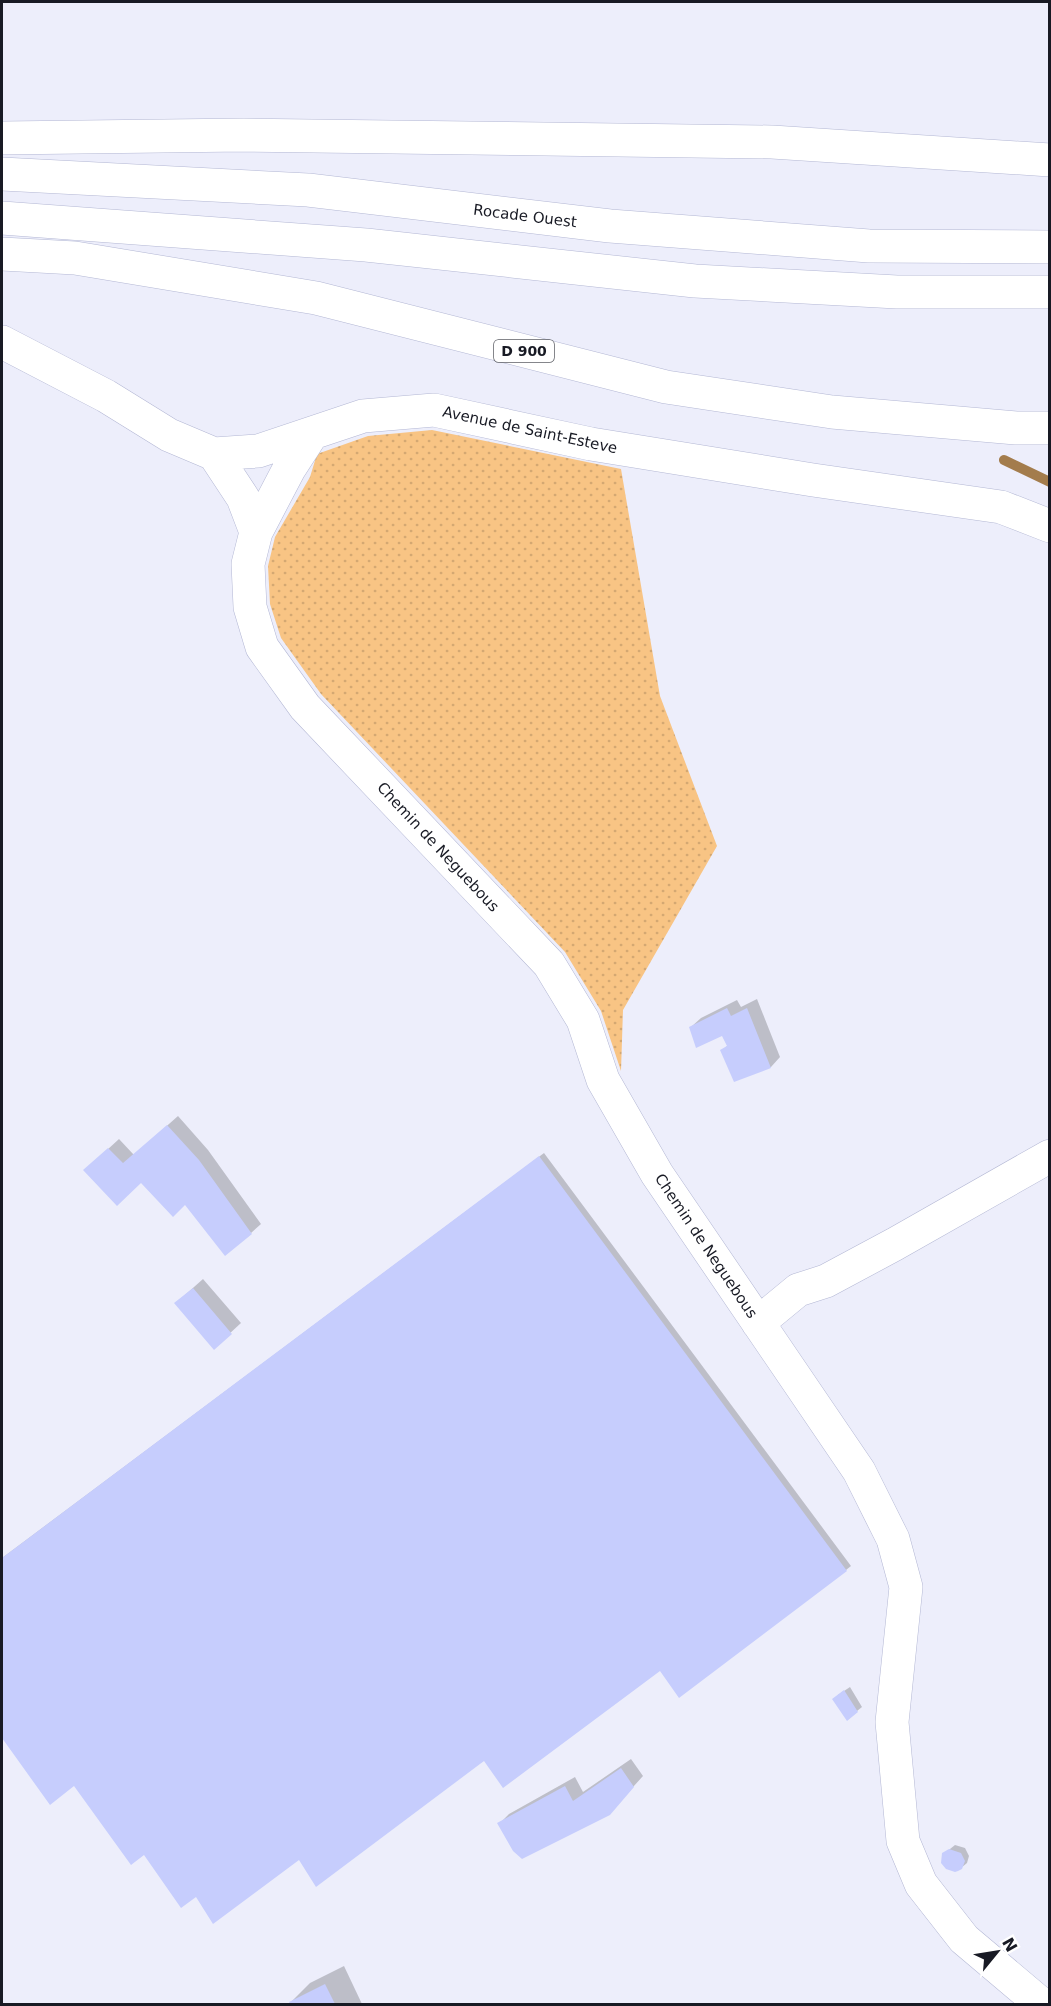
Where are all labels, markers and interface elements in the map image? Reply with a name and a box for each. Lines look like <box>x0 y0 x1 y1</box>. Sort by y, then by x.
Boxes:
street label: Rocade Ouest <box>472 201 578 231</box>
road number: D 900 <box>494 340 554 362</box>
street label: Avenue de Saint-Esteve <box>441 403 619 457</box>
street label: Chemin de Neguebous <box>373 779 503 916</box>
street label: Chemin de Neguebous <box>651 1170 761 1322</box>
north arrow <box>967 1922 1027 1982</box>
text: N <box>998 1934 1021 1955</box>

